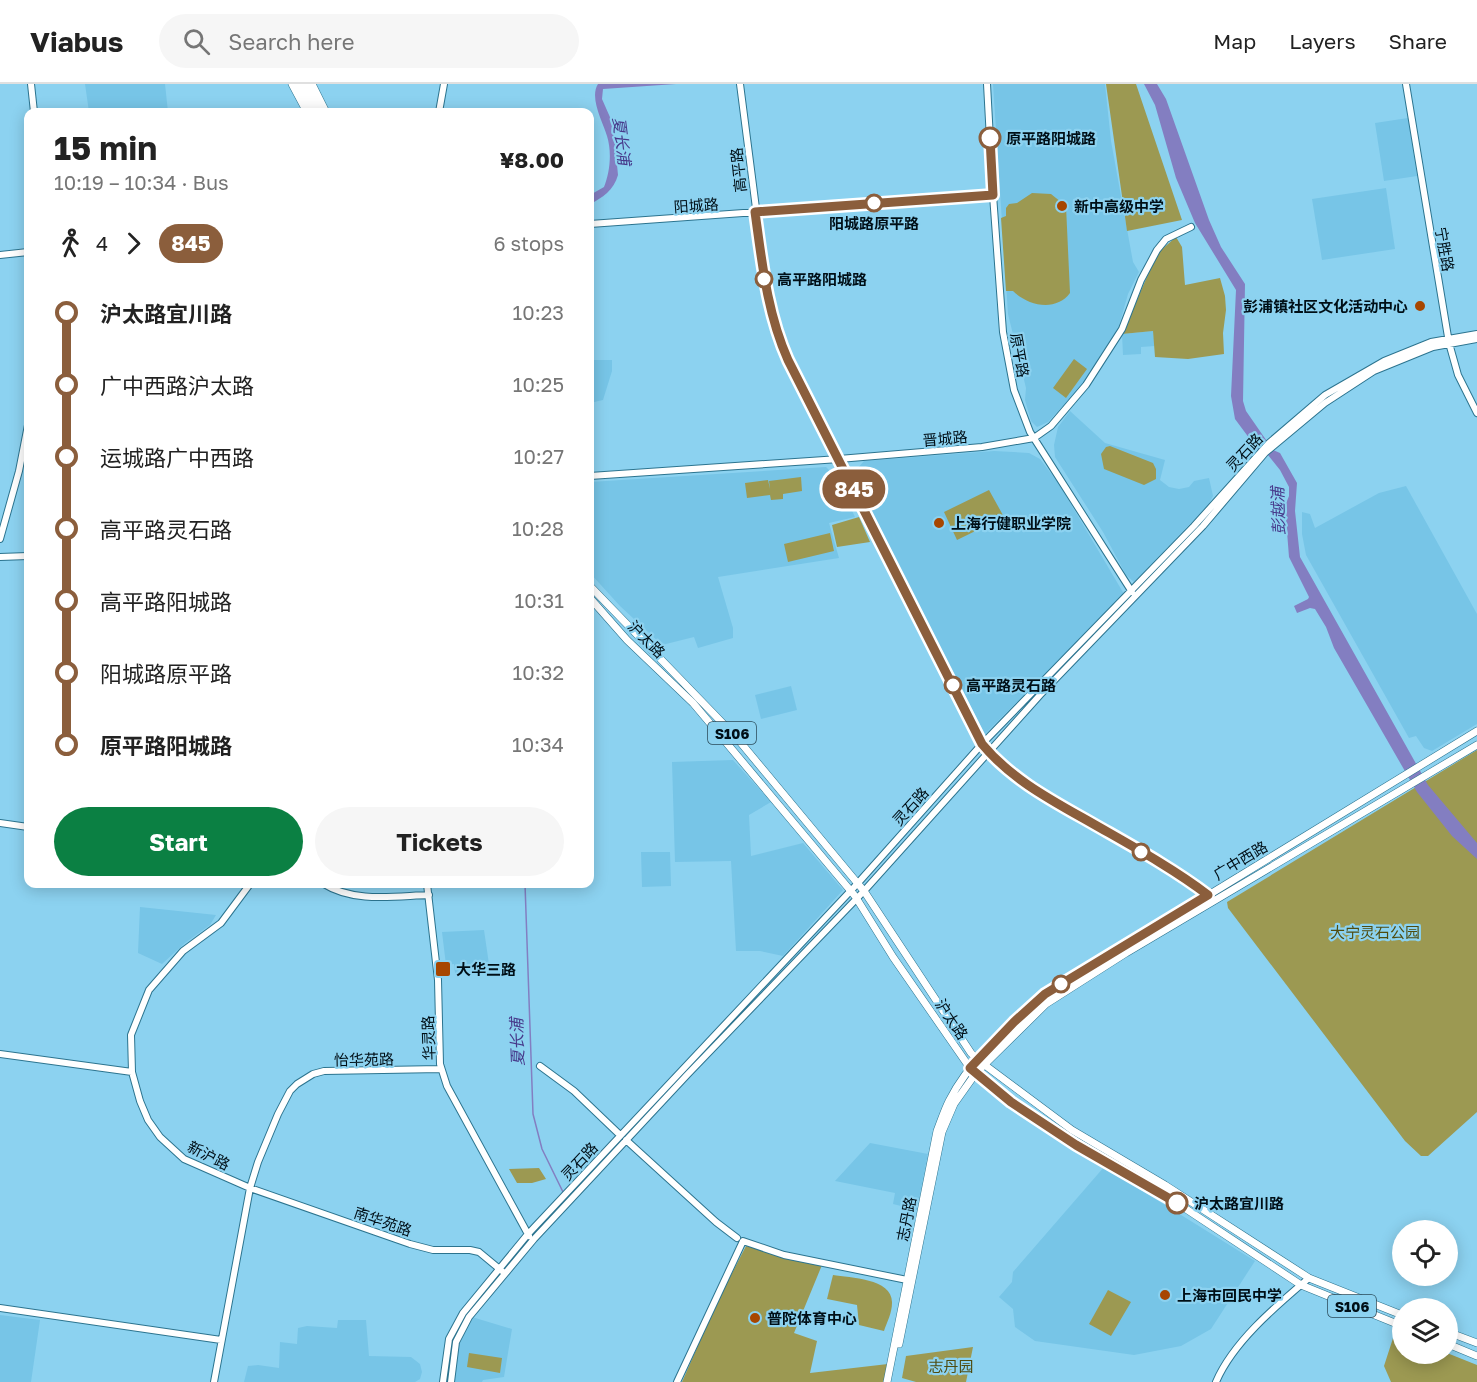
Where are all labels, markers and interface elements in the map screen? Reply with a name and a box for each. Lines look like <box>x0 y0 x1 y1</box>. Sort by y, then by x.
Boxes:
search box <box>159 14 579 68</box>
text: Viabus <box>30 25 123 58</box>
icon: search <box>180 25 213 58</box>
text: Search here <box>228 28 354 55</box>
text: Map <box>1213 28 1256 54</box>
text: Layers <box>1289 28 1356 54</box>
text: Share <box>1389 28 1447 54</box>
water label: 夏长浦 <box>609 116 635 169</box>
marker: 原平路阳城路 <box>979 127 1001 149</box>
text: 15 min <box>54 128 157 167</box>
place label: 原平路阳城路 <box>1006 129 1096 147</box>
text: ¥8.00 <box>500 146 564 173</box>
street label: 高平路 <box>727 147 749 193</box>
text: 10:19 – 10:34 · Bus <box>54 170 229 194</box>
street label: 阳城路 <box>673 194 719 216</box>
marker: 阳城路原平路 <box>865 194 883 212</box>
place label: 新中高级中学 <box>1074 197 1164 215</box>
marker: 新中高级中学 <box>1055 199 1069 213</box>
place label: 阳城路原平路 <box>829 214 919 232</box>
street label: 宁胜路 <box>1432 225 1458 273</box>
icon: walk <box>54 227 87 260</box>
icon: forward <box>117 227 150 260</box>
text: 845 <box>171 230 211 256</box>
text: 4 <box>96 231 108 255</box>
text: 6 stops <box>493 231 564 255</box>
marker: 高平路阳城路 <box>755 270 773 288</box>
place label: 高平路阳城路 <box>777 270 867 288</box>
place label: 彭浦镇社区文化活动中心 <box>1243 297 1408 315</box>
marker: 彭浦镇社区文化活动中心 <box>1413 299 1427 313</box>
text: 沪太路宜川路 <box>100 300 232 327</box>
text: 10:23 <box>513 300 564 324</box>
street label: 原平路 <box>1007 331 1033 379</box>
text: 广中西路沪太路 <box>100 372 254 399</box>
text: 10:25 <box>513 372 564 396</box>
street label: 晋城路 <box>922 427 968 449</box>
street label: 灵石路 <box>1222 429 1266 475</box>
text: 运城路广中西路 <box>100 444 254 471</box>
text: 10:27 <box>514 444 564 468</box>
line badge: 845 <box>820 470 888 508</box>
text: 845 <box>834 476 874 502</box>
water label: 彭越浦 <box>1267 484 1289 535</box>
place label: 上海行健职业学院 <box>951 514 1071 532</box>
text: 高平路灵石路 <box>100 516 232 543</box>
text: 10:28 <box>512 516 564 540</box>
marker: 上海行健职业学院 <box>932 516 946 530</box>
text: 高平路阳城路 <box>100 588 232 615</box>
text: 10:31 <box>515 588 564 612</box>
street label: 沪太路 <box>625 617 669 661</box>
text: 阳城路原平路 <box>100 660 232 687</box>
text: 10:32 <box>513 660 564 684</box>
marker: 高平路灵石路 <box>944 676 962 694</box>
place label: 高平路灵石路 <box>966 676 1056 694</box>
road number: S106 <box>708 722 756 744</box>
text: 原平路阳城路 <box>100 732 232 759</box>
text: 10:34 <box>512 732 564 756</box>
street label: 灵石路 <box>888 783 932 829</box>
button: Start <box>54 807 303 876</box>
button: Tickets <box>315 807 564 876</box>
street label: 广中西路 <box>1210 837 1270 883</box>
unlabelled marker <box>1132 843 1150 861</box>
park label: 大宁灵石公园 <box>1330 923 1420 941</box>
marker: 大华三路 <box>434 960 452 978</box>
place label: 大华三路 <box>456 960 516 978</box>
unlabelled marker <box>1052 975 1070 993</box>
street label: 沪太路 <box>932 995 972 1043</box>
street label: 华灵路 <box>418 1015 438 1061</box>
water label: 夏长浦 <box>506 1015 528 1066</box>
street label: 怡华苑路 <box>334 1049 394 1069</box>
street label: 新沪路 <box>185 1137 233 1173</box>
street label: 灵石路 <box>557 1138 601 1184</box>
marker: 沪太路宜川路 <box>1166 1192 1188 1214</box>
place label: 沪太路宜川路 <box>1194 1194 1284 1212</box>
street label: 志丹路 <box>893 1195 919 1243</box>
street label: 南华苑路 <box>352 1203 414 1239</box>
map controls <box>1392 1220 1458 1364</box>
button: locate <box>1392 1220 1458 1286</box>
place label: 上海市回民中学 <box>1177 1286 1282 1304</box>
marker: 上海市回民中学 <box>1158 1288 1172 1302</box>
road number: S106 <box>1328 1295 1376 1317</box>
button: layers <box>1392 1298 1458 1364</box>
place label: 普陀体育中心 <box>767 1309 857 1327</box>
marker: 普陀体育中心 <box>748 1311 762 1325</box>
park label: 志丹园 <box>928 1357 974 1375</box>

